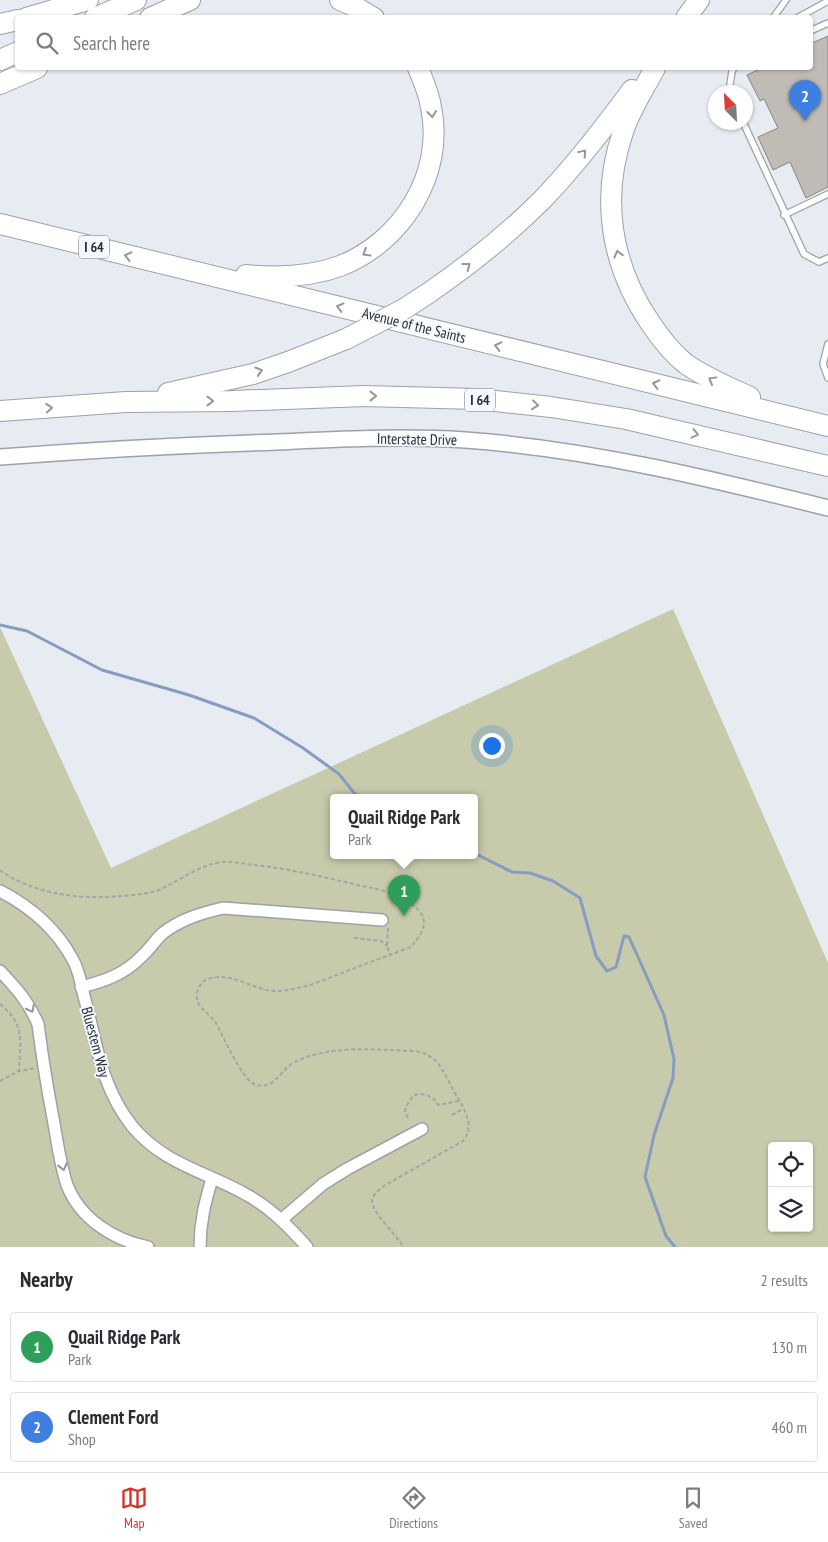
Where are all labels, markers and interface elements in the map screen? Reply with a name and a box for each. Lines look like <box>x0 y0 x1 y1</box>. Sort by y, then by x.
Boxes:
search box <box>15 15 813 70</box>
icon: search <box>33 29 61 57</box>
text: Search here <box>73 31 150 55</box>
pin: 2 <box>789 80 821 121</box>
north arrow <box>708 85 753 130</box>
one-way arrow <box>426 110 437 118</box>
one-way arrow <box>578 150 586 159</box>
road number: I 64 <box>79 236 109 258</box>
one-way arrow <box>362 246 371 256</box>
one-way arrow <box>613 250 623 258</box>
one-way arrow <box>123 251 132 262</box>
one-way arrow <box>461 263 470 271</box>
one-way arrow <box>335 302 344 313</box>
street label: Avenue of the Saints <box>360 303 468 347</box>
one-way arrow <box>493 341 502 352</box>
one-way arrow <box>255 367 263 377</box>
one-way arrow <box>709 376 718 386</box>
one-way arrow <box>651 379 660 390</box>
road number: I 64 <box>465 388 495 412</box>
one-way arrow <box>369 391 377 401</box>
one-way arrow <box>206 396 214 406</box>
one-way arrow <box>531 399 539 410</box>
one-way arrow <box>45 402 53 413</box>
one-way arrow <box>690 428 699 439</box>
street label: Interstate Drive <box>377 429 457 449</box>
your location <box>479 733 505 759</box>
popup <box>330 794 478 859</box>
text: Quail Ridge Park <box>348 805 460 829</box>
text: Park <box>348 829 372 849</box>
pin: 1 <box>388 875 420 916</box>
one-way arrow <box>25 1004 35 1013</box>
street label: Bluestem Way <box>77 1005 115 1080</box>
map controls <box>768 1142 813 1232</box>
button: locate <box>768 1142 813 1187</box>
one-way arrow <box>57 1163 68 1172</box>
button: layers <box>768 1187 813 1232</box>
text: Nearby <box>20 1266 73 1293</box>
text: 2 results <box>761 1270 808 1290</box>
text: Quail Ridge Park <box>68 1325 180 1349</box>
text: 1 <box>33 1337 41 1357</box>
text: 130 m <box>772 1337 807 1357</box>
text: Park <box>68 1349 92 1369</box>
text: Clement Ford <box>68 1405 159 1429</box>
text: 2 <box>33 1417 41 1437</box>
text: 460 m <box>772 1417 807 1437</box>
text: Shop <box>68 1429 96 1449</box>
tab: Map <box>120 1484 148 1532</box>
tab: Directions <box>389 1484 438 1532</box>
tab: Saved <box>679 1484 708 1532</box>

